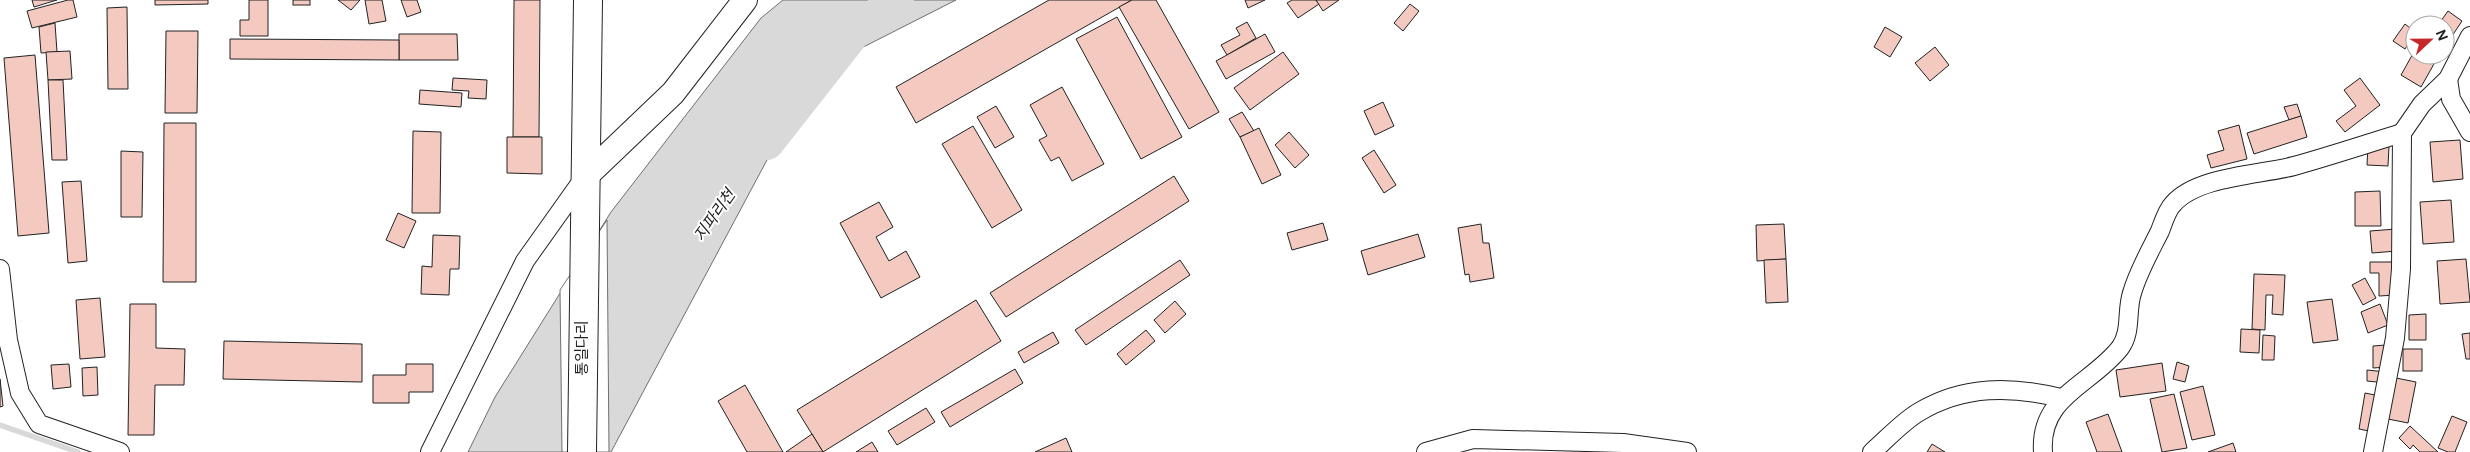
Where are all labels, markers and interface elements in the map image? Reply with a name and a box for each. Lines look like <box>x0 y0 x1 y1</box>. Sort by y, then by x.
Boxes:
north arrow <box>2405 15 2455 65</box>
text: N <box>2432 27 2452 43</box>
water label: 지파리천 <box>689 183 741 245</box>
street label: 통일다리 <box>572 320 592 376</box>

